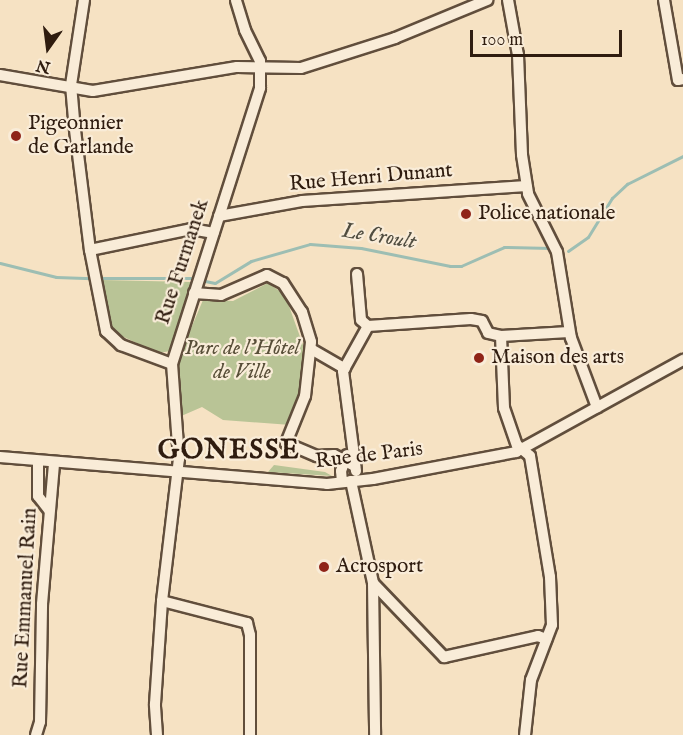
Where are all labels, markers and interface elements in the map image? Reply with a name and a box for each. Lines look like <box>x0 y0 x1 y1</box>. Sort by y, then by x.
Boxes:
north arrow <box>18 18 78 78</box>
scale bar <box>473 18 624 56</box>
text: 100 m <box>481 29 523 52</box>
text: N <box>35 54 53 77</box>
place label: Pigeonnier de Garlande <box>28 111 134 161</box>
marker: Pigeonnier de Garlande <box>9 129 23 143</box>
street label: Rue Henri Dunant <box>288 158 454 198</box>
street label: Rue Furmanek <box>151 196 215 328</box>
place label: Police nationale <box>478 201 615 227</box>
marker: Police nationale <box>459 207 473 221</box>
water label: Le Croult <box>340 218 418 256</box>
park label: Parc de l'Hôtel de Ville <box>185 336 299 386</box>
place label: Maison des arts <box>491 345 624 371</box>
marker: Maison des arts <box>472 351 486 365</box>
district label: GONESSE <box>158 436 300 468</box>
street label: Rue de Paris <box>314 437 424 475</box>
street label: Rue Emmanuel Rain <box>9 507 43 689</box>
place label: Acrosport <box>336 554 423 580</box>
marker: Acrosport <box>317 560 331 574</box>

